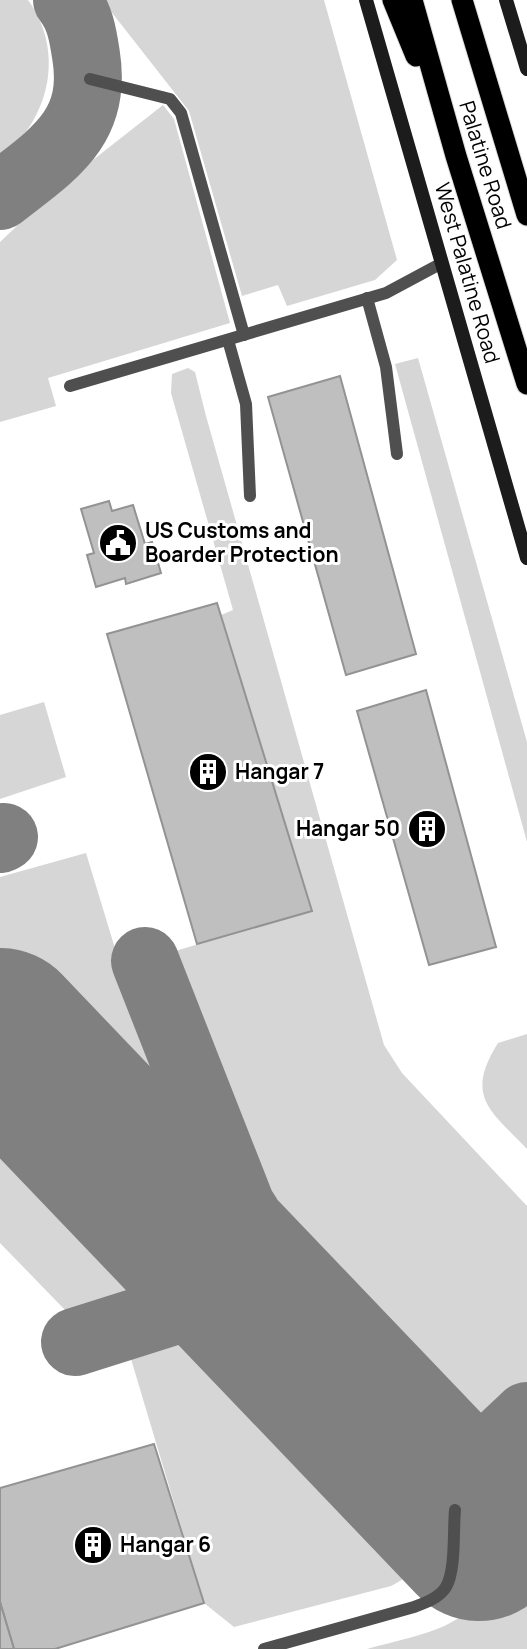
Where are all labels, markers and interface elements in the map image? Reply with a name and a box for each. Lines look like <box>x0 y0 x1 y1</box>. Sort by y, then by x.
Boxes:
street label: Palatine Road <box>453 97 519 232</box>
street label: West Palatine Road <box>429 179 507 366</box>
place label: US Customs and Boarder Protection <box>145 516 339 568</box>
public building icon: US Customs and Boarder Protection <box>97 522 139 564</box>
building icon: Hangar 7 <box>187 751 229 793</box>
place label: Hangar 7 <box>235 757 324 785</box>
building icon: Hangar 50 <box>406 808 448 850</box>
place label: Hangar 50 <box>296 814 400 842</box>
building icon: Hangar 6 <box>72 1524 114 1566</box>
place label: Hangar 6 <box>120 1530 211 1558</box>

